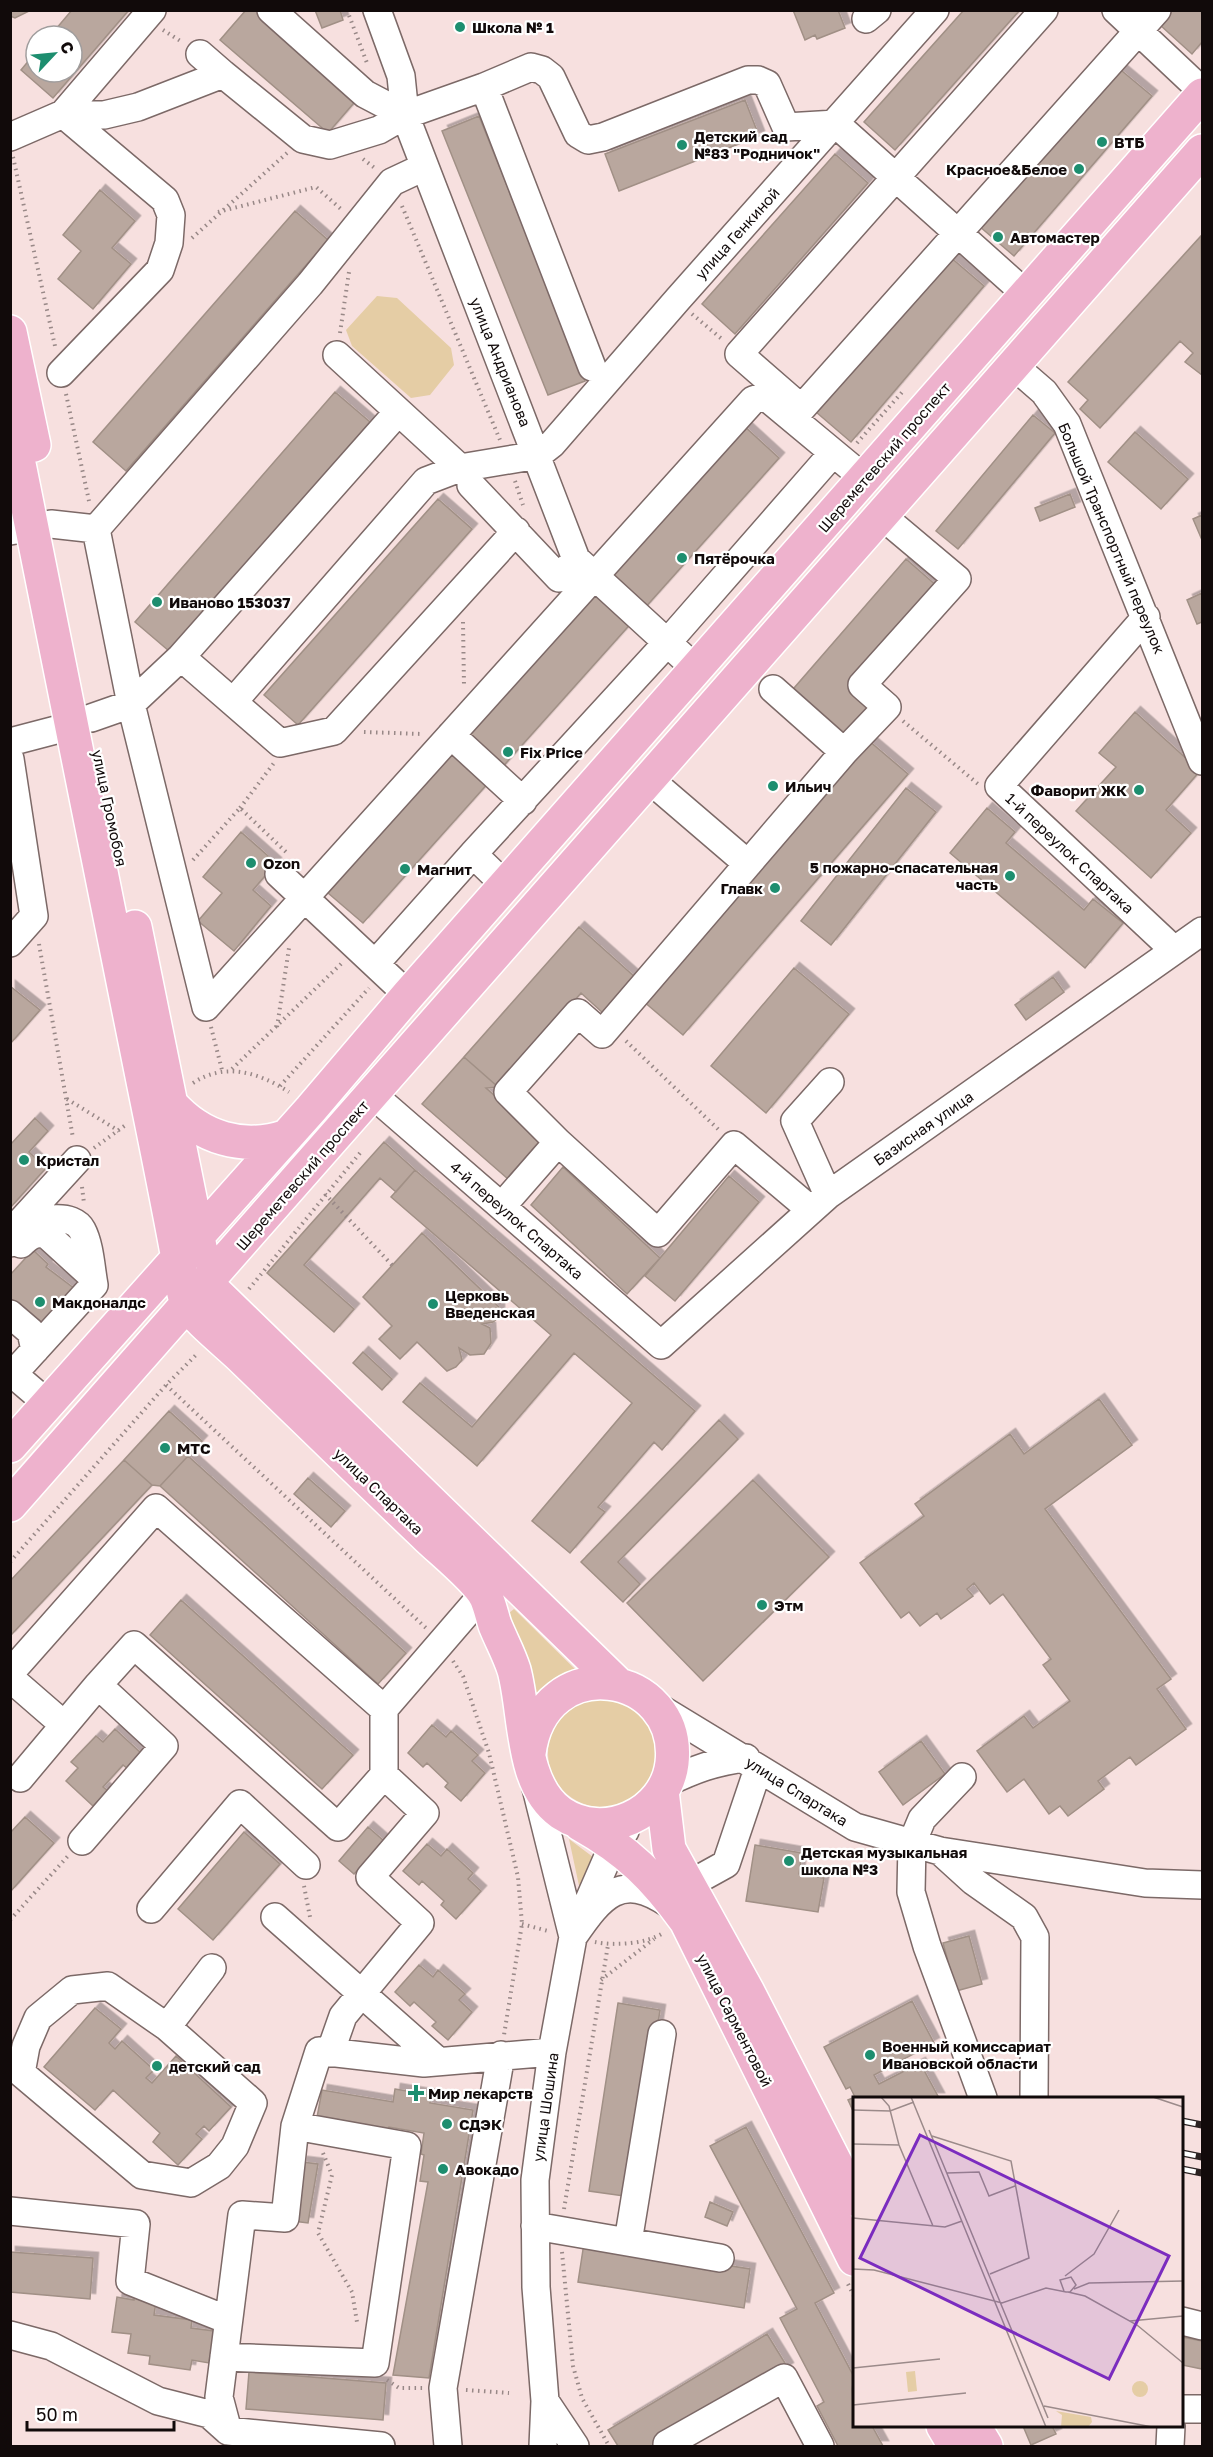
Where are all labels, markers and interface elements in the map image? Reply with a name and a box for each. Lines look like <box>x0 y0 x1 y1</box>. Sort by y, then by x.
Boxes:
place label: Школа № 1 <box>472 18 554 36</box>
marker: Школа № 1 <box>453 20 467 34</box>
north arrow <box>24 24 84 84</box>
text: С <box>56 38 79 57</box>
place label: Детский сад №83 "Родничок" <box>694 127 820 162</box>
place label: ВТБ <box>1114 133 1144 151</box>
marker: ВТБ <box>1095 135 1109 149</box>
marker: Детский сад №83 "Родничок" <box>675 138 689 152</box>
place label: Красное&Белое <box>946 160 1067 178</box>
marker: Красное&Белое <box>1072 162 1086 176</box>
street label: улица Генкиной <box>691 183 783 283</box>
place label: Автомастер <box>1010 228 1100 246</box>
marker: Автомастер <box>991 230 1005 244</box>
street label: улица Андрианова <box>467 295 535 429</box>
street label: Шереметевский проспект <box>814 378 954 536</box>
street label: Большой Транспортный переулок <box>1055 420 1169 657</box>
place label: Пятёрочка <box>694 549 775 567</box>
marker: Пятёрочка <box>675 551 689 565</box>
place label: Иваново 153037 <box>169 593 291 611</box>
marker: Иваново 153037 <box>150 595 164 609</box>
place label: Fix Price <box>520 743 583 761</box>
marker: Fix Price <box>501 745 515 759</box>
street label: улица Громобоя <box>89 748 131 868</box>
place label: Ильич <box>785 777 831 795</box>
marker: Ильич <box>766 779 780 793</box>
place label: Фаворит ЖК <box>1030 781 1127 799</box>
marker: Фаворит ЖК <box>1132 783 1146 797</box>
street label: 1-й переулок Спартака <box>1002 789 1138 917</box>
place label: Ozon <box>263 854 300 872</box>
marker: Ozon <box>244 856 258 870</box>
place label: 5 пожарно-спасательная часть <box>810 858 998 893</box>
place label: Магнит <box>417 860 472 878</box>
marker: Магнит <box>398 862 412 876</box>
marker: 5 пожарно-спасательная часть <box>1003 869 1017 883</box>
place label: Главк <box>721 879 763 897</box>
marker: Главк <box>768 881 782 895</box>
street label: Базисная улица <box>870 1087 976 1169</box>
street label: Шереметевский проспект <box>232 1096 372 1254</box>
place label: Кристал <box>36 1151 99 1169</box>
marker: Кристал <box>17 1153 31 1167</box>
street label: 4-й переулок Спартака <box>447 1157 587 1283</box>
place label: Церковь Введенская <box>445 1286 535 1321</box>
place label: Макдоналдс <box>52 1293 146 1311</box>
marker: Макдоналдс <box>33 1295 47 1309</box>
marker: Церковь Введенская <box>426 1297 440 1311</box>
place label: МТС <box>177 1439 211 1457</box>
marker: МТС <box>158 1441 172 1455</box>
street label: улица Спартака <box>331 1444 427 1538</box>
place label: Этм <box>774 1596 803 1614</box>
marker: Этм <box>755 1598 769 1612</box>
street label: улица Спартака <box>743 1752 851 1830</box>
place label: Детская музыкальная школа №3 <box>801 1843 968 1878</box>
marker: Детская музыкальная школа №3 <box>782 1854 796 1868</box>
street label: улица Сарментовой <box>694 1950 776 2090</box>
place label: Военный комиссариат Ивановской области <box>882 2037 1051 2072</box>
marker: Военный комиссариат Ивановской области <box>863 2048 877 2062</box>
street label: улица Шошина <box>528 2051 562 2163</box>
place label: детский сад <box>169 2057 261 2075</box>
marker: детский сад <box>150 2059 164 2073</box>
place label: Мир лекарств <box>428 2084 533 2102</box>
marker: Мир лекарств <box>409 2086 423 2100</box>
inset map <box>853 2097 1183 2427</box>
place label: СДЭК <box>459 2115 502 2133</box>
marker: СДЭК <box>440 2117 454 2131</box>
place label: Авокадо <box>455 2160 519 2178</box>
marker: Авокадо <box>436 2162 450 2176</box>
scale bar <box>27 2394 174 2432</box>
text: 50 m <box>36 2403 78 2425</box>

